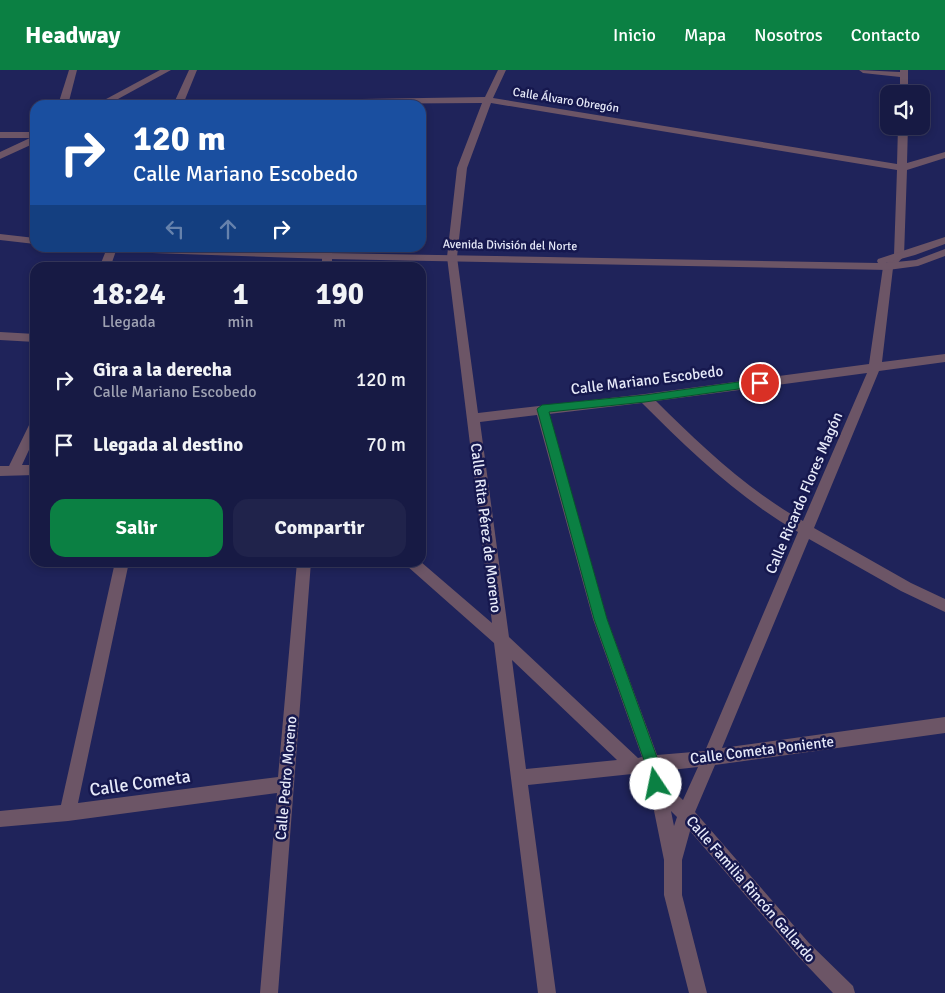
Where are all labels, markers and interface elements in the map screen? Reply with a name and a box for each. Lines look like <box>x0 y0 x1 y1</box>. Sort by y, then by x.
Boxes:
text: Headway <box>25 20 121 50</box>
text: Inicio <box>613 24 656 46</box>
text: Mapa <box>684 24 726 46</box>
text: Nosotros <box>754 24 823 46</box>
text: Contacto <box>851 24 920 46</box>
street label: Calle Álvaro Obregón <box>512 85 620 116</box>
map controls <box>880 85 930 135</box>
button: sound <box>880 85 930 135</box>
text: 120 m <box>133 117 226 160</box>
icon: right <box>50 120 115 185</box>
text: Calle Mariano Escobedo <box>133 160 358 187</box>
icon: left <box>161 215 189 243</box>
icon: ahead <box>214 215 242 243</box>
icon: right <box>267 215 295 243</box>
street label: Avenida División del Norte <box>443 237 577 254</box>
text: 18:24 <box>92 276 166 313</box>
text: 1 <box>232 276 249 313</box>
text: 190 <box>315 276 364 313</box>
text: Llegada <box>102 312 156 332</box>
text: min <box>228 312 253 332</box>
text: m <box>333 312 346 332</box>
text: Gira a la derecha <box>93 358 232 382</box>
street label: Calle Mariano Escobedo <box>570 362 724 398</box>
pin <box>739 362 781 404</box>
icon: right <box>50 366 78 394</box>
text: 120 m <box>356 368 406 392</box>
icon: arrive <box>746 369 774 397</box>
text: Calle Mariano Escobedo <box>93 382 257 402</box>
street label: Calle Ricardo Flores Magón <box>762 409 846 577</box>
icon: arrive <box>50 431 78 459</box>
text: Llegada al destino <box>93 433 243 457</box>
text: 70 m <box>366 433 406 457</box>
street label: Calle Rita Pérez de Moreno <box>467 442 505 614</box>
button: Salir <box>50 499 223 557</box>
button: Compartir <box>233 499 406 557</box>
street label: Calle Pedro Moreno <box>272 715 300 841</box>
street label: Calle Cometa Poniente <box>689 732 835 768</box>
position arrow <box>629 757 681 809</box>
street label: Calle Cometa <box>88 765 192 801</box>
street label: Calle Familia Rincón Gallardo <box>682 812 820 966</box>

